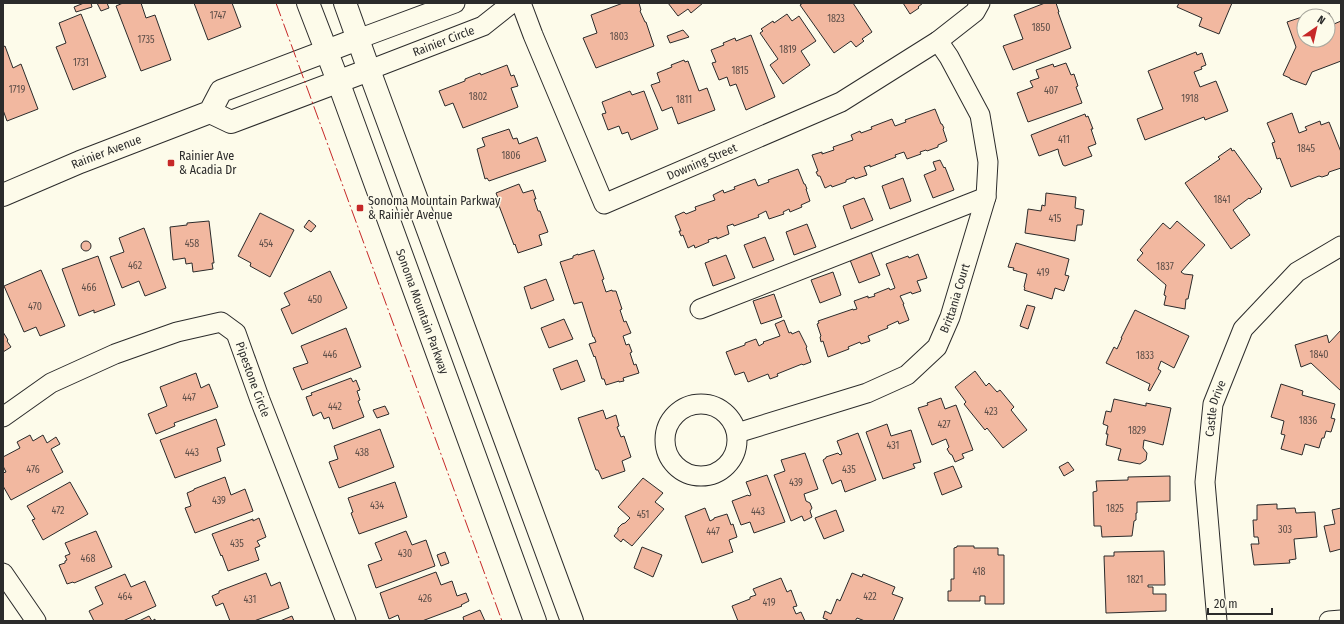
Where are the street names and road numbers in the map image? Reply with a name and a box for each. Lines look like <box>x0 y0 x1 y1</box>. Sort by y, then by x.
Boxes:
street label: Rainier Circle <box>411 23 476 59</box>
street label: Rainier Avenue <box>69 132 143 172</box>
street label: Downing Street <box>665 141 739 183</box>
street label: Sonoma Mountain Parkway <box>393 247 452 377</box>
street label: Brittania Court <box>937 262 973 335</box>
street label: Pipestone Circle <box>233 340 273 419</box>
street label: Castle Drive <box>1203 378 1229 437</box>

